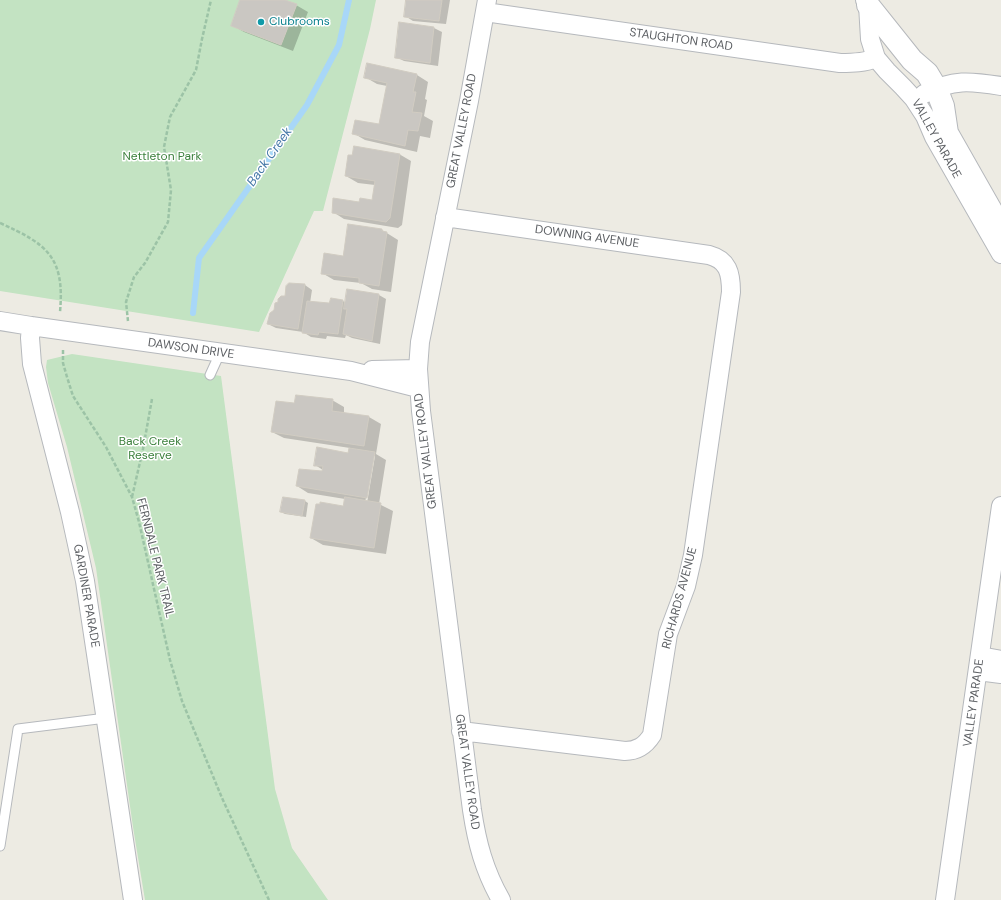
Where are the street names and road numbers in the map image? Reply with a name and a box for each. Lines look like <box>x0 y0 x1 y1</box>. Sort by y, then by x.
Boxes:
street label: STAUGHTON ROAD <box>628 26 734 54</box>
street label: GREAT VALLEY ROAD <box>444 72 480 190</box>
street label: VALLEY PARADE <box>908 97 964 181</box>
street label: DOWNING AVENUE <box>534 223 640 251</box>
street label: DAWSON DRIVE <box>147 336 235 362</box>
street label: GREAT VALLEY ROAD <box>412 392 440 510</box>
street label: FERNDALE PARK TRAIL <box>133 497 177 619</box>
street label: GARDINER PARADE <box>70 543 102 649</box>
street label: RICHARDS AVENUE <box>659 546 701 650</box>
street label: VALLEY PARADE <box>961 658 987 748</box>
street label: GREAT VALLEY ROAD <box>452 713 482 831</box>

